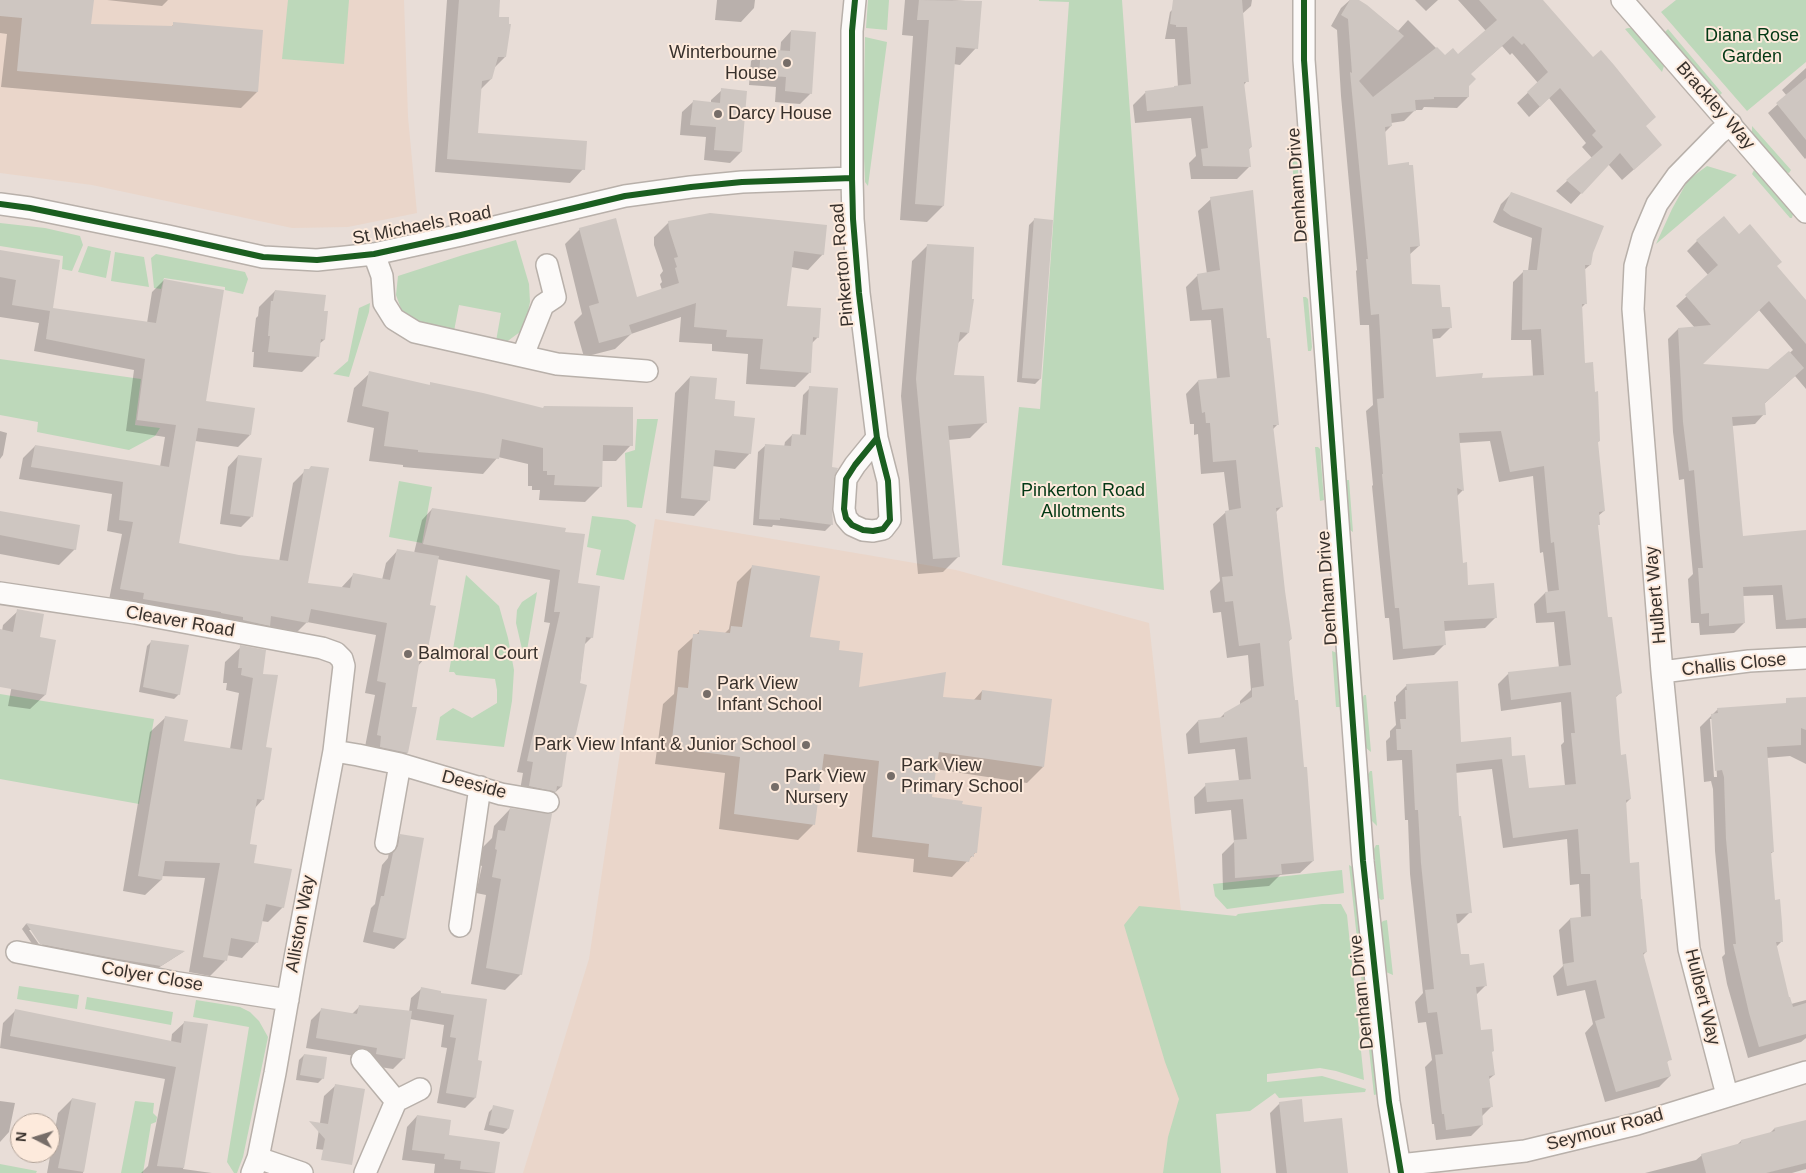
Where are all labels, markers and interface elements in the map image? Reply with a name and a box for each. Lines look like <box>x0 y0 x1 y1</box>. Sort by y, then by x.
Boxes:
park label: Diana Rose Garden <box>1705 25 1799 68</box>
place label: Winterbourne House <box>669 42 777 84</box>
marker: Winterbourne House <box>781 57 793 69</box>
street label: Brackley Way <box>1671 58 1759 154</box>
place label: Darcy House <box>728 103 832 125</box>
marker: Darcy House <box>712 108 724 120</box>
street label: Denham Drive <box>1283 127 1313 243</box>
street label: St Michaels Road <box>351 202 493 250</box>
street label: Pinkerton Road <box>827 202 859 328</box>
park label: Pinkerton Road Allotments <box>1021 480 1145 522</box>
street label: Denham Drive <box>1313 530 1343 646</box>
street label: Hulbert Way <box>1641 545 1671 645</box>
street label: Cleaver Road <box>124 602 236 642</box>
place label: Balmoral Court <box>418 643 538 665</box>
marker: Balmoral Court <box>402 648 414 660</box>
street label: Challis Close <box>1681 649 1787 681</box>
place label: Park View Infant School <box>717 673 822 716</box>
marker: Park View Infant School <box>701 688 713 700</box>
place label: Park View Infant & Junior School <box>534 734 796 756</box>
marker: Park View Infant & Junior School <box>800 739 812 751</box>
place label: Park View Primary School <box>901 755 1023 798</box>
street label: Deeside <box>439 766 509 804</box>
place label: Park View Nursery <box>785 766 866 809</box>
marker: Park View Primary School <box>885 770 897 782</box>
marker: Park View Nursery <box>769 781 781 793</box>
street label: Alliston Way <box>282 874 320 974</box>
street label: Denham Drive <box>1345 934 1379 1050</box>
street label: Hulbert Way <box>1680 947 1724 1047</box>
street label: Colyer Close <box>99 957 205 997</box>
street label: Seymour Road <box>1544 1104 1666 1156</box>
north arrow <box>10 1113 60 1163</box>
text: N <box>13 1131 29 1143</box>

